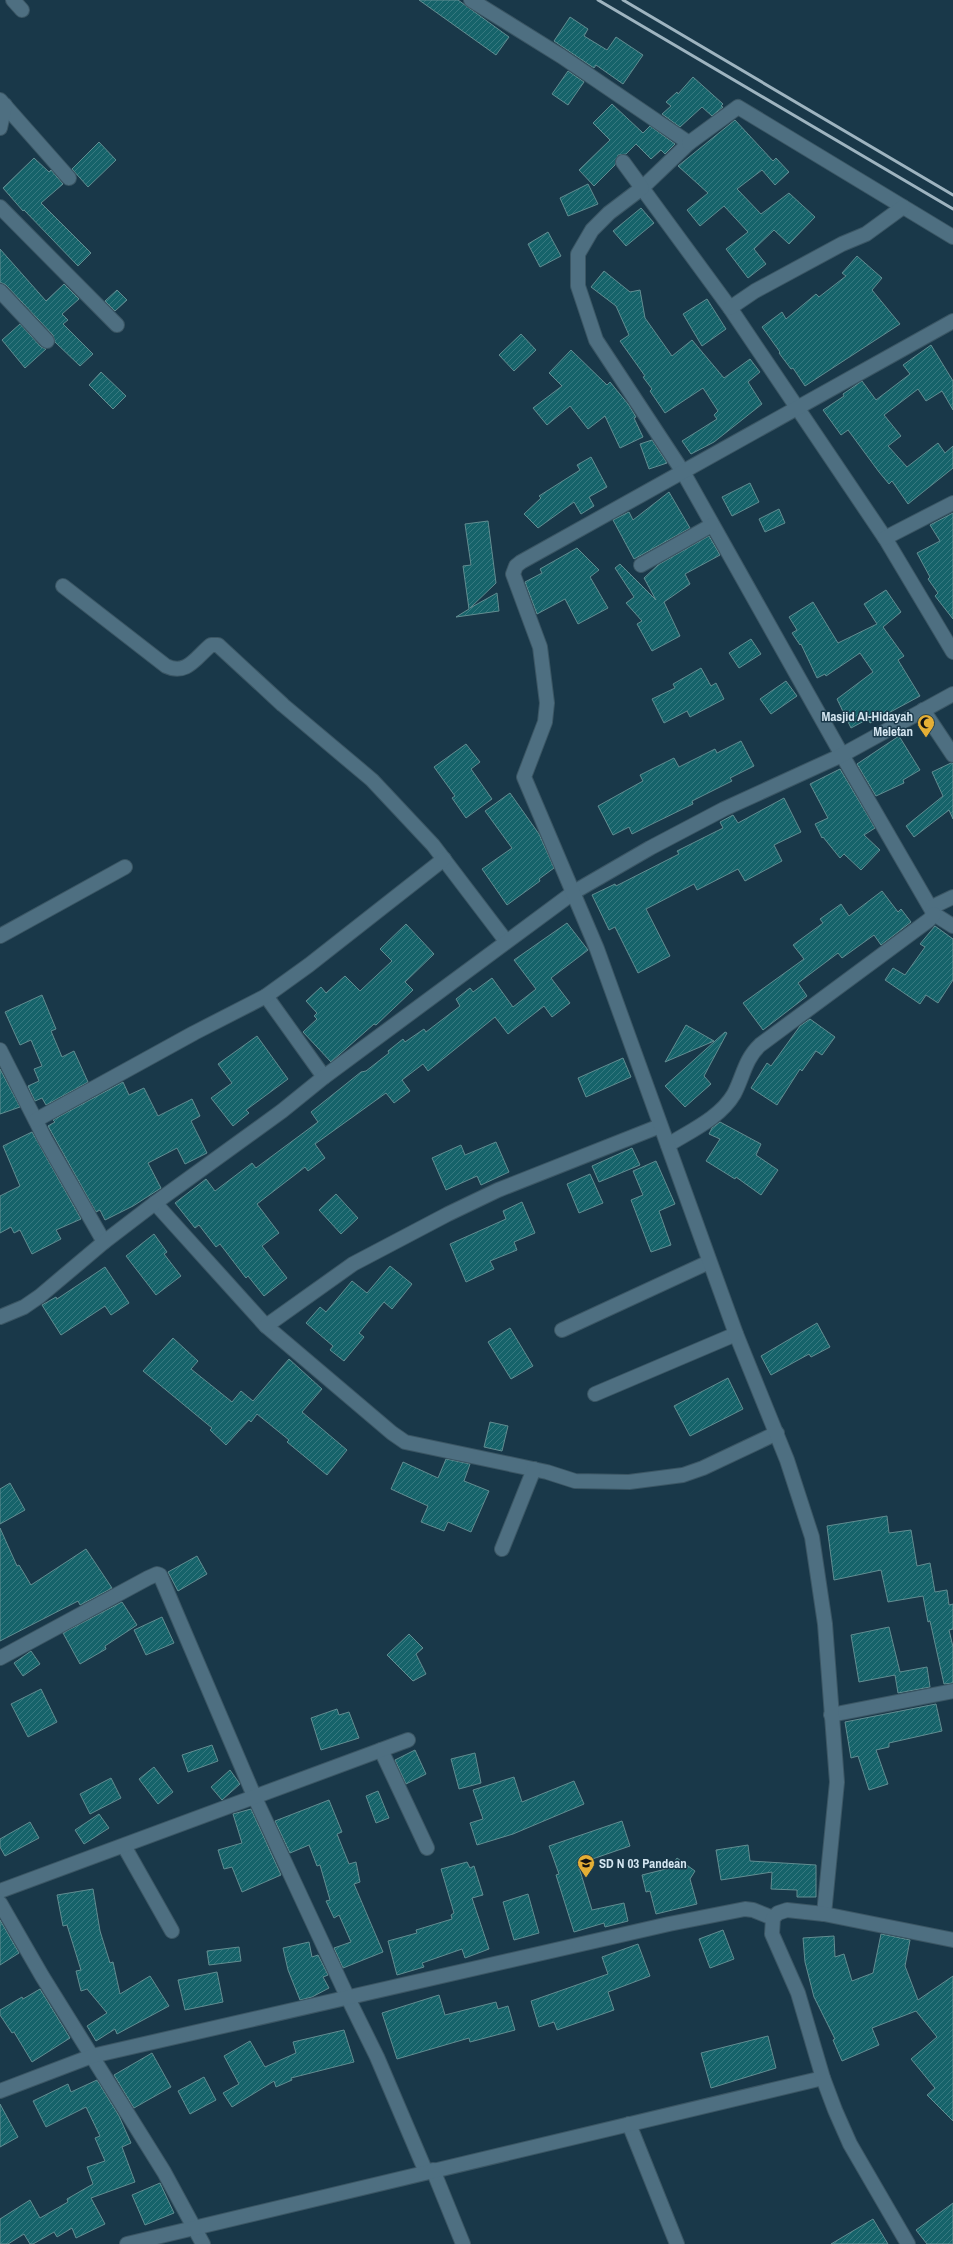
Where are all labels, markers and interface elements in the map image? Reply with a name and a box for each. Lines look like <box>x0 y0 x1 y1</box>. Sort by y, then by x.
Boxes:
place label: Masjid Al-Hidayah Meletan <box>822 708 913 740</box>
mosque icon: Masjid Al-Hidayah Meletan <box>916 713 936 738</box>
school or university icon: SD N 03 Pandean <box>576 1853 596 1878</box>
place label: SD N 03 Pandean <box>599 1855 687 1872</box>

